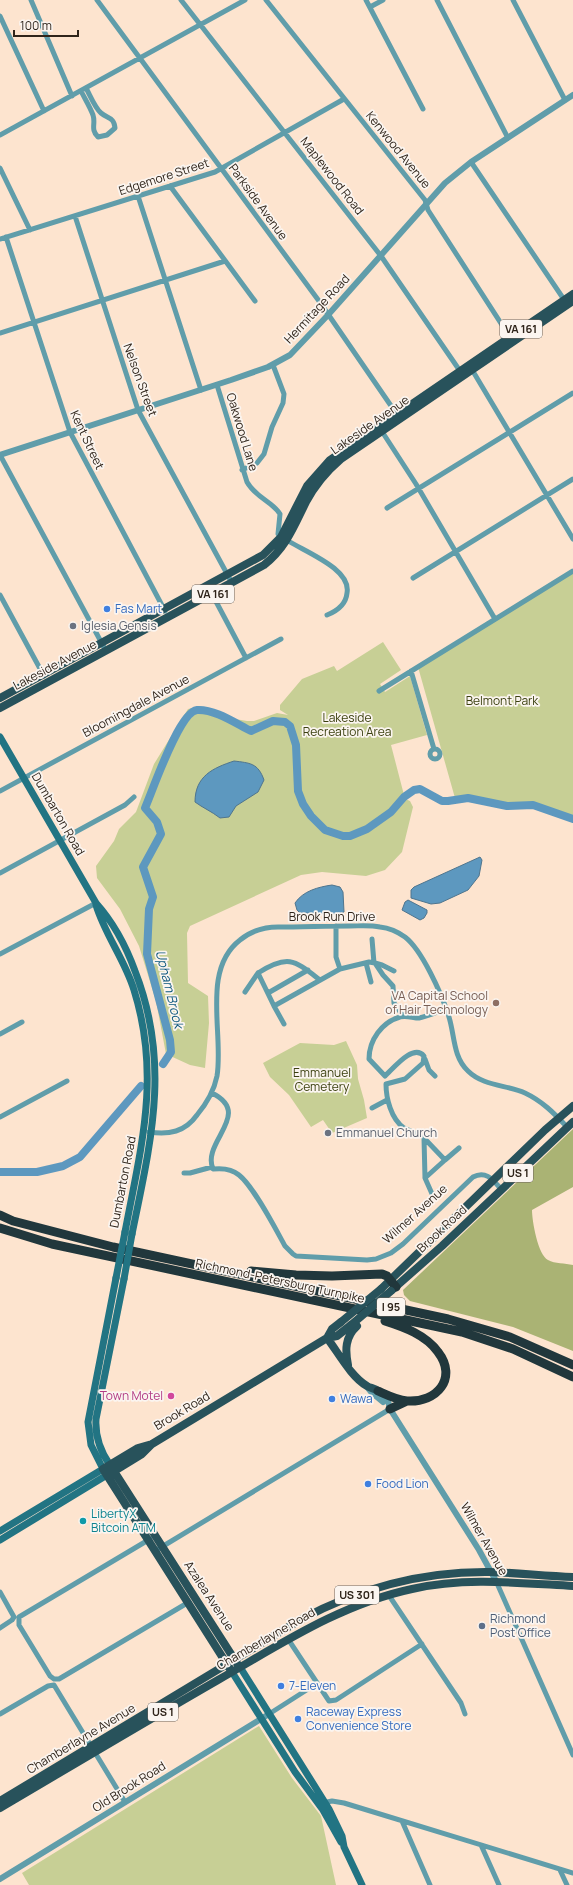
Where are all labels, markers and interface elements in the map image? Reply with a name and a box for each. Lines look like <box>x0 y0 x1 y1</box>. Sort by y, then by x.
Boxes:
scale bar <box>14 12 78 38</box>
text: 100 m <box>20 17 52 34</box>
street label: Kenwood Avenue <box>362 108 435 192</box>
street label: Maplewood Road <box>297 133 368 218</box>
street label: Edgemore Street <box>117 154 211 199</box>
street label: Parkside Avenue <box>225 160 292 243</box>
street label: Hermitage Road <box>280 270 353 347</box>
road number: VA 161 <box>500 320 542 338</box>
street label: Nelson Street <box>119 341 162 419</box>
street label: Oakwood Lane <box>223 391 262 473</box>
street label: Lakeside Avenue <box>327 391 412 458</box>
street label: Kent Street <box>66 408 109 472</box>
road number: VA 161 <box>192 585 234 603</box>
place label: Fas Mart <box>115 600 162 617</box>
marker: Fas Mart <box>102 604 112 614</box>
place label: Iglesia Gensis <box>81 617 157 634</box>
marker: Iglesia Gensis <box>68 621 78 631</box>
street label: Lakeside Avenue <box>10 635 100 694</box>
street label: Bloomingdale Avenue <box>79 670 192 741</box>
park label: Belmont Park <box>466 692 539 709</box>
park label: Lakeside Recreation Area <box>303 709 391 740</box>
street label: Dumbarton Road <box>28 769 89 858</box>
street label: Brook Run Drive <box>289 908 375 925</box>
water label: Upham Brook <box>152 948 189 1032</box>
place label: VA Capital School of Hair Technology <box>385 987 489 1018</box>
marker: VA Capital School of Hair Technology <box>491 998 501 1008</box>
park label: Emmanuel Cemetery <box>293 1064 351 1095</box>
place label: Emmanuel Church <box>336 1124 437 1141</box>
marker: Emmanuel Church <box>323 1128 333 1138</box>
street label: Dumbarton Road <box>105 1135 140 1229</box>
road number: US 1 <box>503 1164 533 1182</box>
street label: Wilmer Avenue <box>379 1180 451 1247</box>
street label: Brook Road <box>413 1201 470 1256</box>
street label: Richmond-Petersburg Turnpike <box>194 1254 366 1307</box>
road number: I 95 <box>377 1298 405 1316</box>
place label: Town Motel <box>100 1387 163 1404</box>
street label: Brook Road <box>151 1387 213 1434</box>
place label: Wawa <box>340 1390 373 1407</box>
marker: Town Motel <box>166 1391 176 1401</box>
marker: Wawa <box>327 1394 337 1404</box>
place label: Food Lion <box>376 1475 429 1492</box>
marker: Food Lion <box>363 1479 373 1489</box>
street label: Wilmer Avenue <box>457 1499 512 1578</box>
place label: LibertyX Bitcoin ATM <box>91 1505 156 1536</box>
marker: LibertyX Bitcoin ATM <box>78 1516 88 1526</box>
street label: Azalea Avenue <box>180 1558 238 1634</box>
road number: US 301 <box>335 1586 379 1604</box>
street label: Chamberlayne Road <box>213 1603 318 1674</box>
place label: Richmond Post Office <box>490 1610 551 1641</box>
marker: Richmond Post Office <box>477 1621 487 1631</box>
place label: 7-Eleven <box>289 1677 336 1694</box>
marker: 7-Eleven <box>276 1681 286 1691</box>
street label: Chamberlayne Avenue <box>23 1699 138 1778</box>
road number: US 1 <box>148 1703 178 1721</box>
place label: Raceway Express Convenience Store <box>306 1703 412 1734</box>
marker: Raceway Express Convenience Store <box>293 1714 303 1724</box>
street label: Old Brook Road <box>89 1757 169 1816</box>

